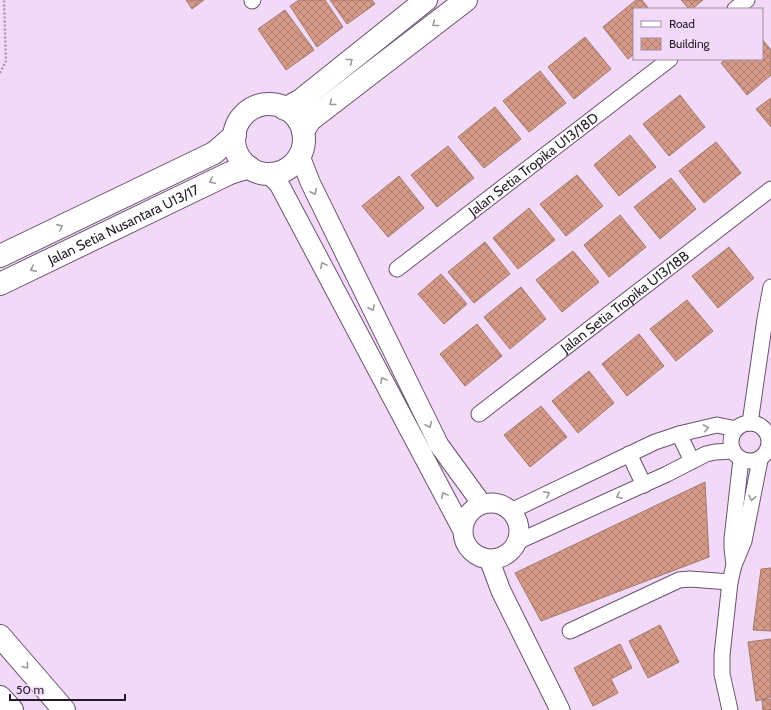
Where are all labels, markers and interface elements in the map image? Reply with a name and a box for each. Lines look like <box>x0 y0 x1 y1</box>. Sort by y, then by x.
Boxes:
legend <box>633 8 763 60</box>
text: Road <box>669 16 695 31</box>
one-way arrow <box>432 19 439 26</box>
text: Building <box>669 36 711 51</box>
one-way arrow <box>346 59 353 66</box>
one-way arrow <box>329 98 336 105</box>
street label: Jalan Setia Tropika U13/18D <box>464 108 602 220</box>
one-way arrow <box>209 176 217 184</box>
street label: Jalan Setia Nusantara U13/17 <box>44 180 202 269</box>
one-way arrow <box>310 187 317 195</box>
one-way arrow <box>56 224 64 232</box>
street label: Jalan Setia Tropika U13/18B <box>556 247 693 357</box>
one-way arrow <box>320 262 327 269</box>
one-way arrow <box>29 264 37 271</box>
one-way arrow <box>367 304 375 312</box>
one-way arrow <box>381 377 388 384</box>
one-way arrow <box>425 421 432 428</box>
one-way arrow <box>703 424 709 432</box>
one-way arrow <box>542 491 550 499</box>
one-way arrow <box>616 491 623 499</box>
one-way arrow <box>441 492 449 499</box>
one-way arrow <box>749 495 757 501</box>
one-way arrow <box>21 661 28 668</box>
scale bar <box>10 676 125 702</box>
text: 50 m <box>16 682 44 697</box>

